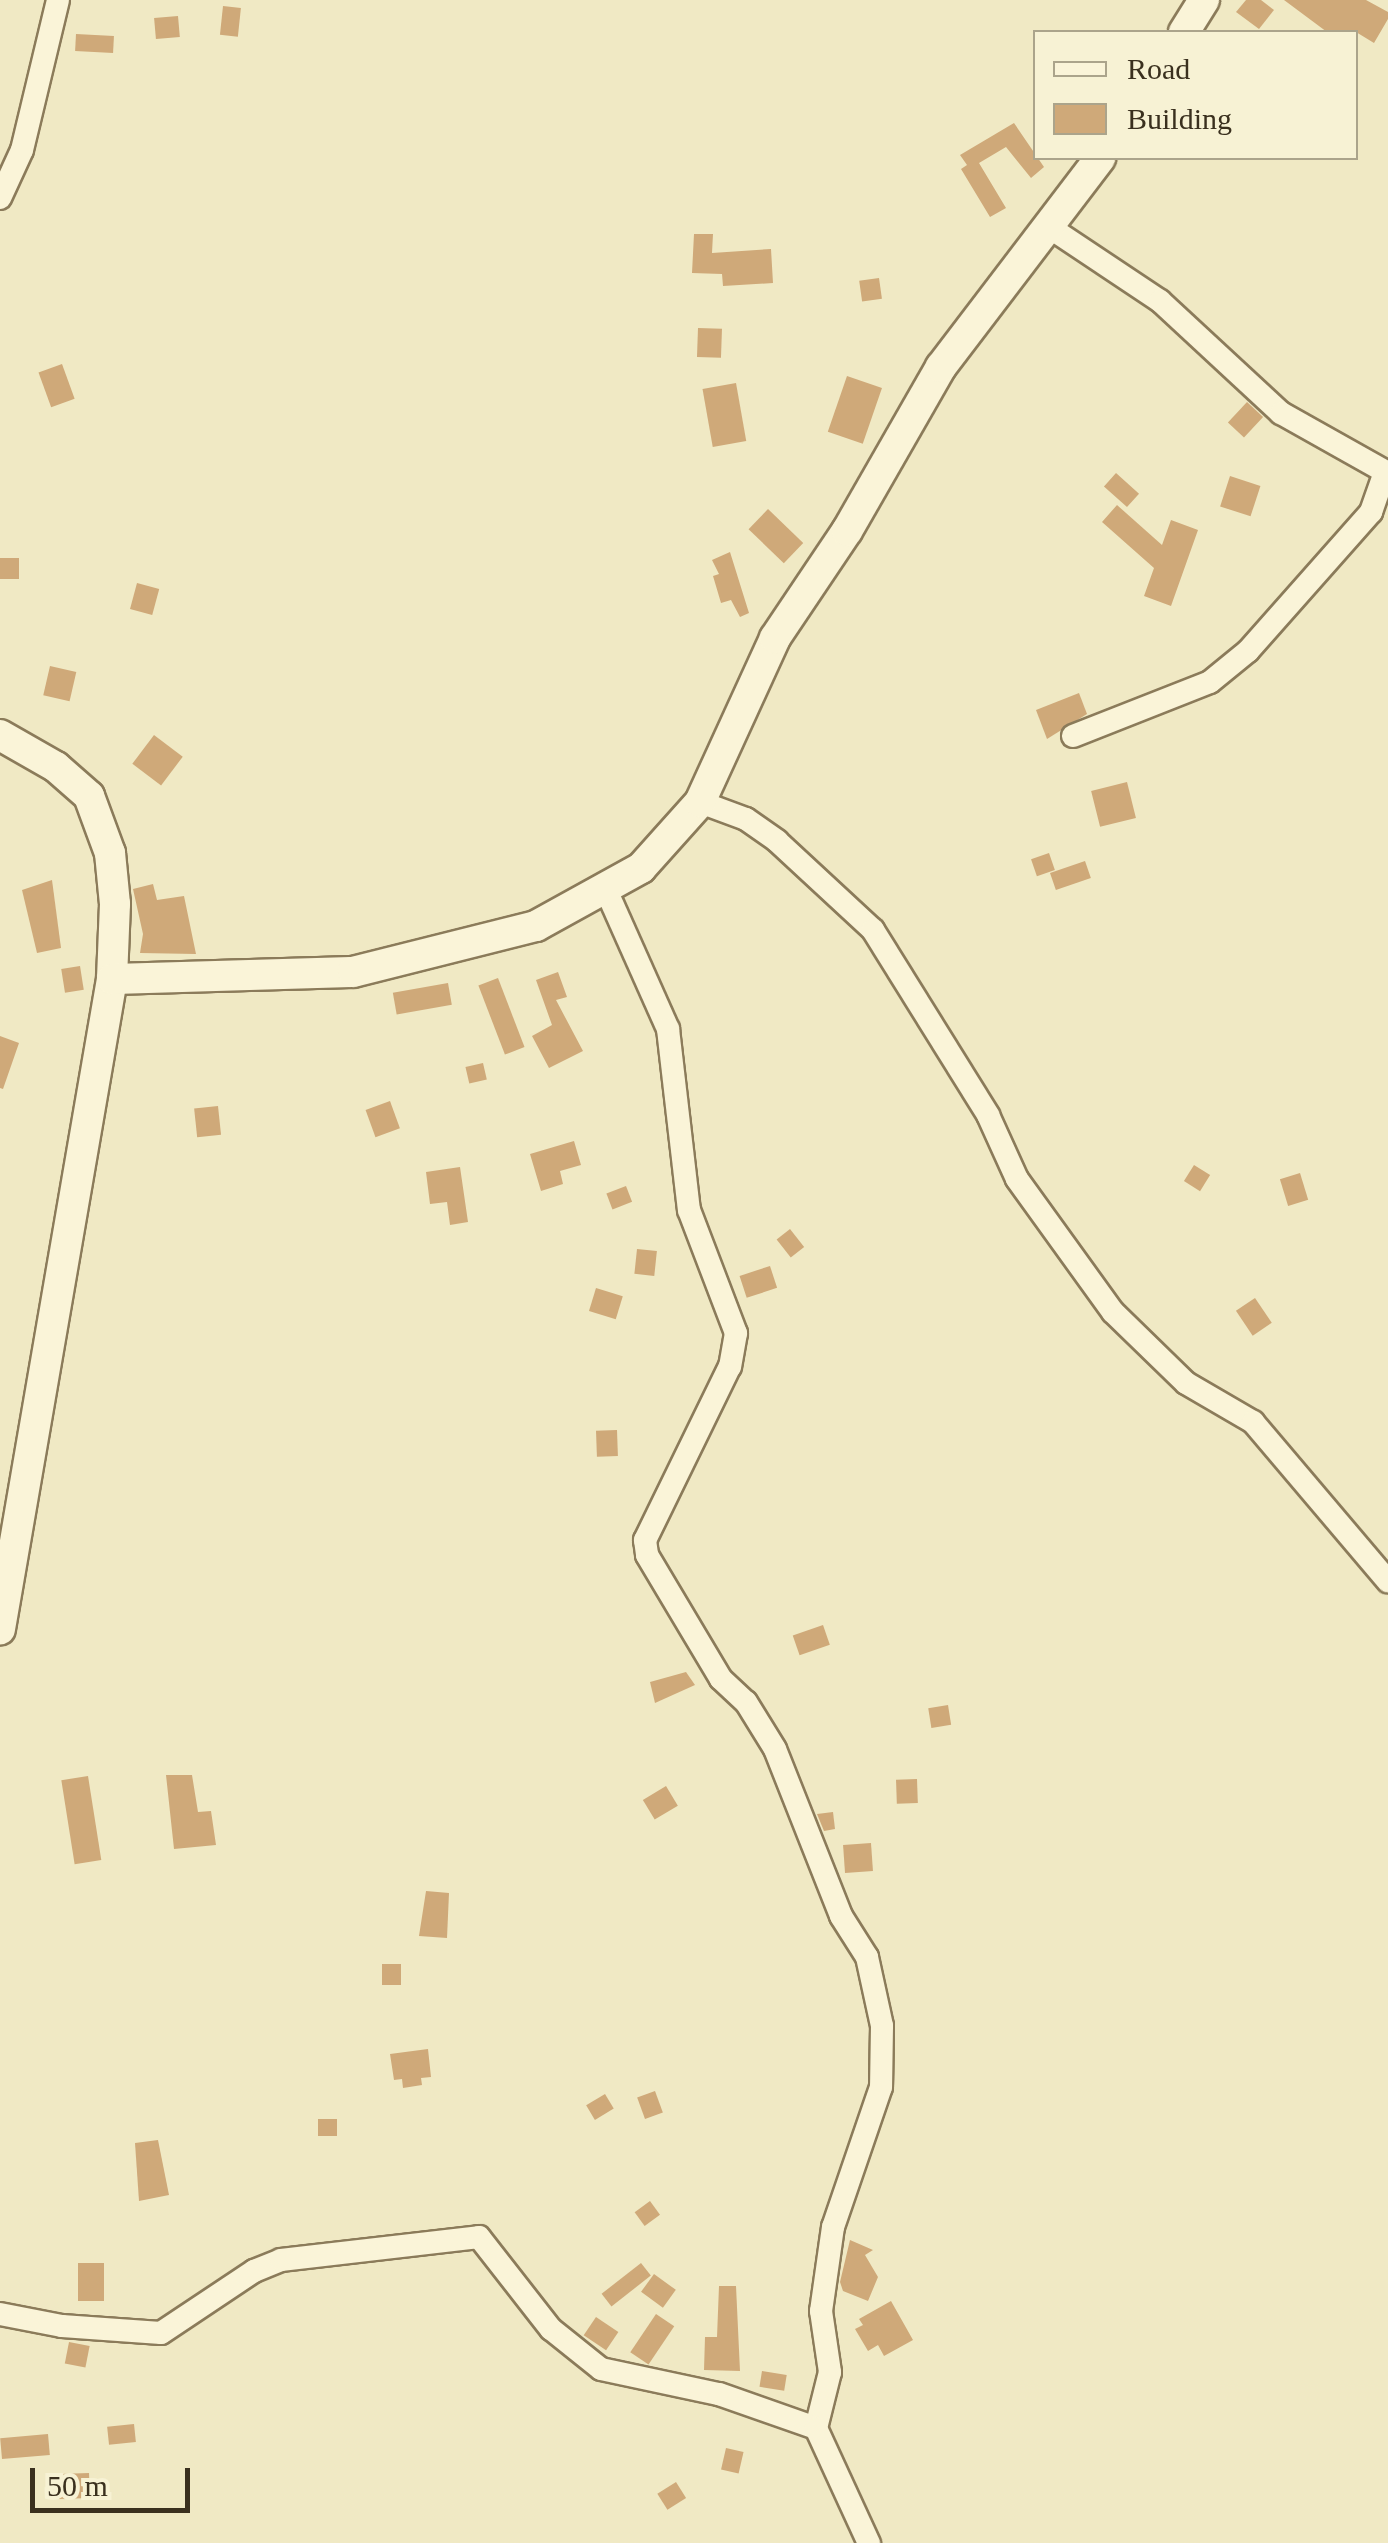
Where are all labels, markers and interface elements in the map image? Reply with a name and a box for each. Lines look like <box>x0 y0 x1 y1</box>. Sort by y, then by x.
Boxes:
legend <box>1033 30 1358 160</box>
text: Road <box>1127 52 1190 85</box>
text: Building <box>1127 102 1232 135</box>
scale bar <box>35 2448 195 2510</box>
text: 50 m <box>47 2469 108 2502</box>

